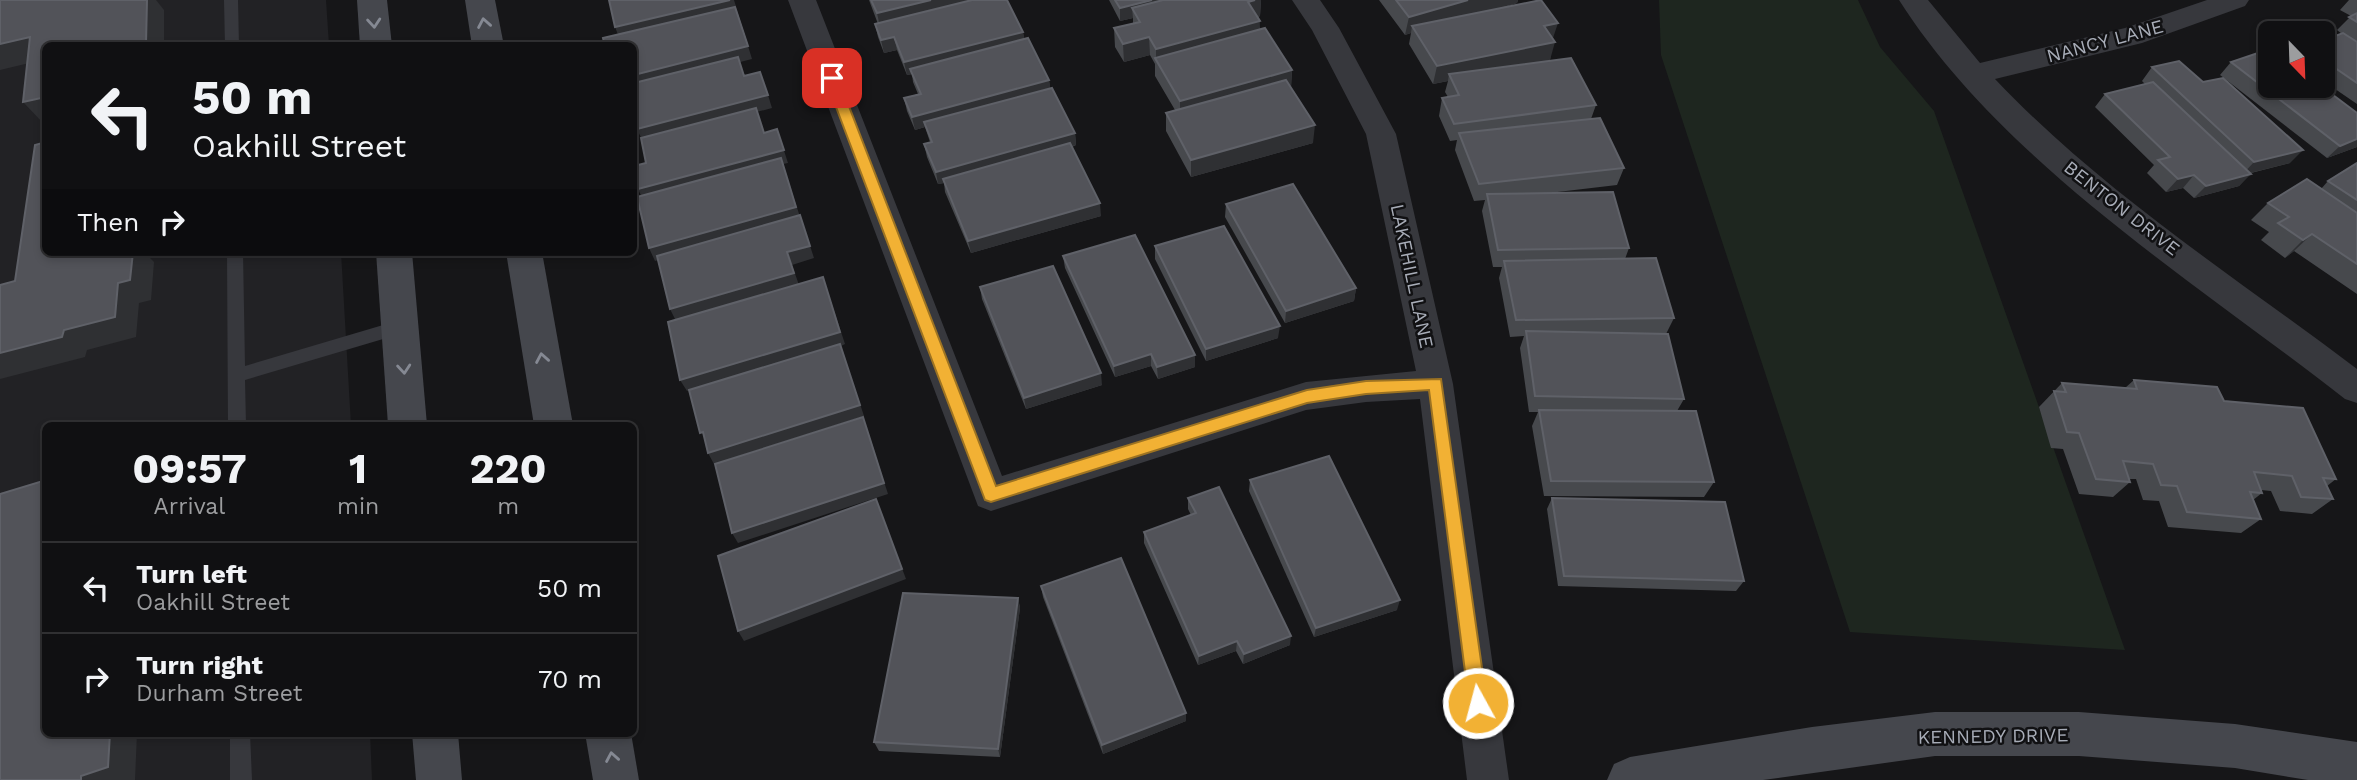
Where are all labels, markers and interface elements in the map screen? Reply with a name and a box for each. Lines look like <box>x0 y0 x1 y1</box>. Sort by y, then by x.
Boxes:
street label: NANCY LANE <box>2044 14 2166 68</box>
one-way arrow <box>477 17 492 29</box>
one-way arrow <box>366 18 381 29</box>
north arrow <box>2258 21 2334 98</box>
map controls <box>2258 21 2335 98</box>
pin <box>802 48 862 108</box>
icon: arrive <box>813 59 851 97</box>
text: 50 m <box>192 68 312 126</box>
icon: left <box>77 70 168 161</box>
text: Oakhill Street <box>192 127 406 165</box>
street label: BENTON DRIVE <box>2060 156 2184 260</box>
street label: LAKEHILL LANE <box>1385 202 1439 350</box>
icon: right <box>153 203 191 241</box>
text: Then <box>77 207 139 237</box>
one-way arrow <box>535 352 550 364</box>
one-way arrow <box>396 364 411 375</box>
text: 09:57 <box>132 444 247 493</box>
text: 1 <box>349 444 367 493</box>
text: 220 <box>470 444 547 493</box>
text: Arrival <box>154 493 225 520</box>
text: min <box>337 493 379 520</box>
text: m <box>497 493 519 520</box>
text: Turn left <box>136 559 247 589</box>
icon: left <box>77 569 115 607</box>
text: 50 m <box>537 573 602 603</box>
text: Oakhill Street <box>136 589 290 616</box>
text: Turn right <box>136 650 263 680</box>
icon: right <box>77 660 115 698</box>
text: 70 m <box>538 664 602 694</box>
position arrow <box>1441 666 1515 740</box>
text: Durham Street <box>136 680 302 707</box>
street label: KENNEDY DRIVE <box>1917 723 2069 749</box>
one-way arrow <box>605 751 620 763</box>

